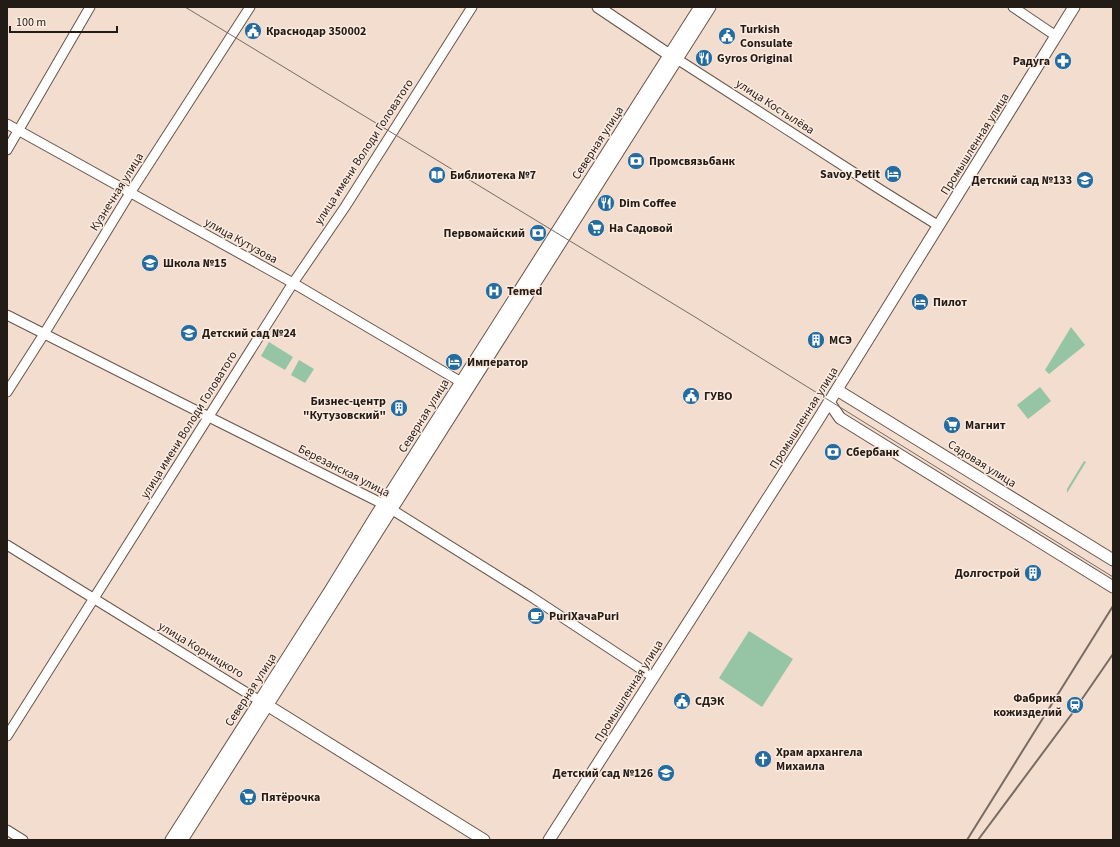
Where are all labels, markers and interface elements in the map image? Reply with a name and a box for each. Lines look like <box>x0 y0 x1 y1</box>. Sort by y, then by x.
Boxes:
scale bar <box>10 8 117 34</box>
text: 100 m <box>16 14 46 31</box>
public building icon: Краснодар 350002 <box>243 21 263 41</box>
place label: Turkish Consulate <box>740 21 793 52</box>
place label: Краснодар 350002 <box>266 23 366 40</box>
public building icon: Turkish Consulate <box>717 26 737 46</box>
restaurant icon: Gyros Original <box>694 48 714 68</box>
place label: Gyros Original <box>717 50 793 67</box>
pharmacy icon: Радуга <box>1053 51 1073 71</box>
place label: Радуга <box>1013 53 1050 70</box>
street label: улица Костылёва <box>732 75 818 139</box>
street label: улица имени Володи Головатого <box>310 76 418 228</box>
street label: Промышленная улица <box>937 90 1013 198</box>
street label: Северная улица <box>568 103 628 183</box>
street label: Кузнечная улица <box>86 150 148 234</box>
bank icon: Промсвязьбанк <box>626 151 646 171</box>
place label: Промсвязьбанк <box>649 153 736 170</box>
hotel icon: Savoy Petit <box>883 164 903 184</box>
library icon: Библиотека №7 <box>427 165 447 185</box>
place label: Savoy Petit <box>820 166 880 183</box>
place label: Библиотека №7 <box>450 167 536 184</box>
school or university icon: Детский сад №133 <box>1075 170 1095 190</box>
place label: Детский сад №133 <box>972 172 1072 189</box>
restaurant icon: Dim Coffee <box>596 193 616 213</box>
place label: Dim Coffee <box>619 195 676 212</box>
street label: улица Кутузова <box>201 214 281 268</box>
supermarket icon: На Садовой <box>586 218 606 238</box>
place label: На Садовой <box>609 220 673 237</box>
bank icon: Первомайский <box>528 223 548 243</box>
place label: Первомайский <box>444 225 525 242</box>
school or university icon: Школа №15 <box>140 253 160 273</box>
place label: Школа №15 <box>163 255 227 272</box>
hospital icon: Temed <box>484 281 504 301</box>
place label: Temed <box>507 283 542 300</box>
hotel icon: Пилот <box>910 292 930 312</box>
place label: Пилот <box>933 294 967 311</box>
school or university icon: Детский сад №24 <box>179 323 199 343</box>
place label: Детский сад №24 <box>202 325 297 342</box>
building icon: МСЭ <box>806 330 826 350</box>
place label: МСЭ <box>829 332 852 349</box>
street label: улица имени Володи Головатого <box>136 348 242 502</box>
hotel icon: Император <box>444 352 464 372</box>
place label: Император <box>467 354 528 371</box>
street label: Промышленная улица <box>766 364 842 472</box>
street label: Северная улица <box>394 376 454 456</box>
public building icon: ГУВО <box>681 386 701 406</box>
place label: ГУВО <box>704 388 732 405</box>
place label: Бизнес-центр "Кутузовский" <box>303 393 386 424</box>
building icon: Бизнес-центр "Кутузовский" <box>389 398 409 418</box>
supermarket icon: Магнит <box>942 415 962 435</box>
place label: Магнит <box>965 417 1006 434</box>
street label: Садовая улица <box>944 436 1020 492</box>
street label: Березанская улица <box>295 440 393 502</box>
bank icon: Сбербанк <box>823 442 843 462</box>
place label: Сбербанк <box>846 444 899 461</box>
building icon: Долгострой <box>1023 563 1043 583</box>
place label: Долгострой <box>955 565 1020 582</box>
cafe icon: PuriХачаPuri <box>526 606 546 626</box>
place label: PuriХачаPuri <box>549 608 619 625</box>
street label: улица Корницкого <box>155 618 247 682</box>
street label: Промышленная улица <box>591 637 667 745</box>
street label: Северная улица <box>221 650 281 730</box>
place label: Фабрика кожизделий <box>993 690 1062 721</box>
public building icon: СДЭК <box>672 691 692 711</box>
place label: СДЭК <box>695 693 725 710</box>
station icon: Фабрика кожизделий <box>1065 695 1085 715</box>
place label: Храм архангела Михаила <box>776 744 863 775</box>
church icon: Храм архангела Михаила <box>753 749 773 769</box>
school or university icon: Детский сад №126 <box>656 763 676 783</box>
place label: Детский сад №126 <box>553 765 653 782</box>
supermarket icon: Пятёрочка <box>238 787 258 807</box>
place label: Пятёрочка <box>261 789 320 806</box>

